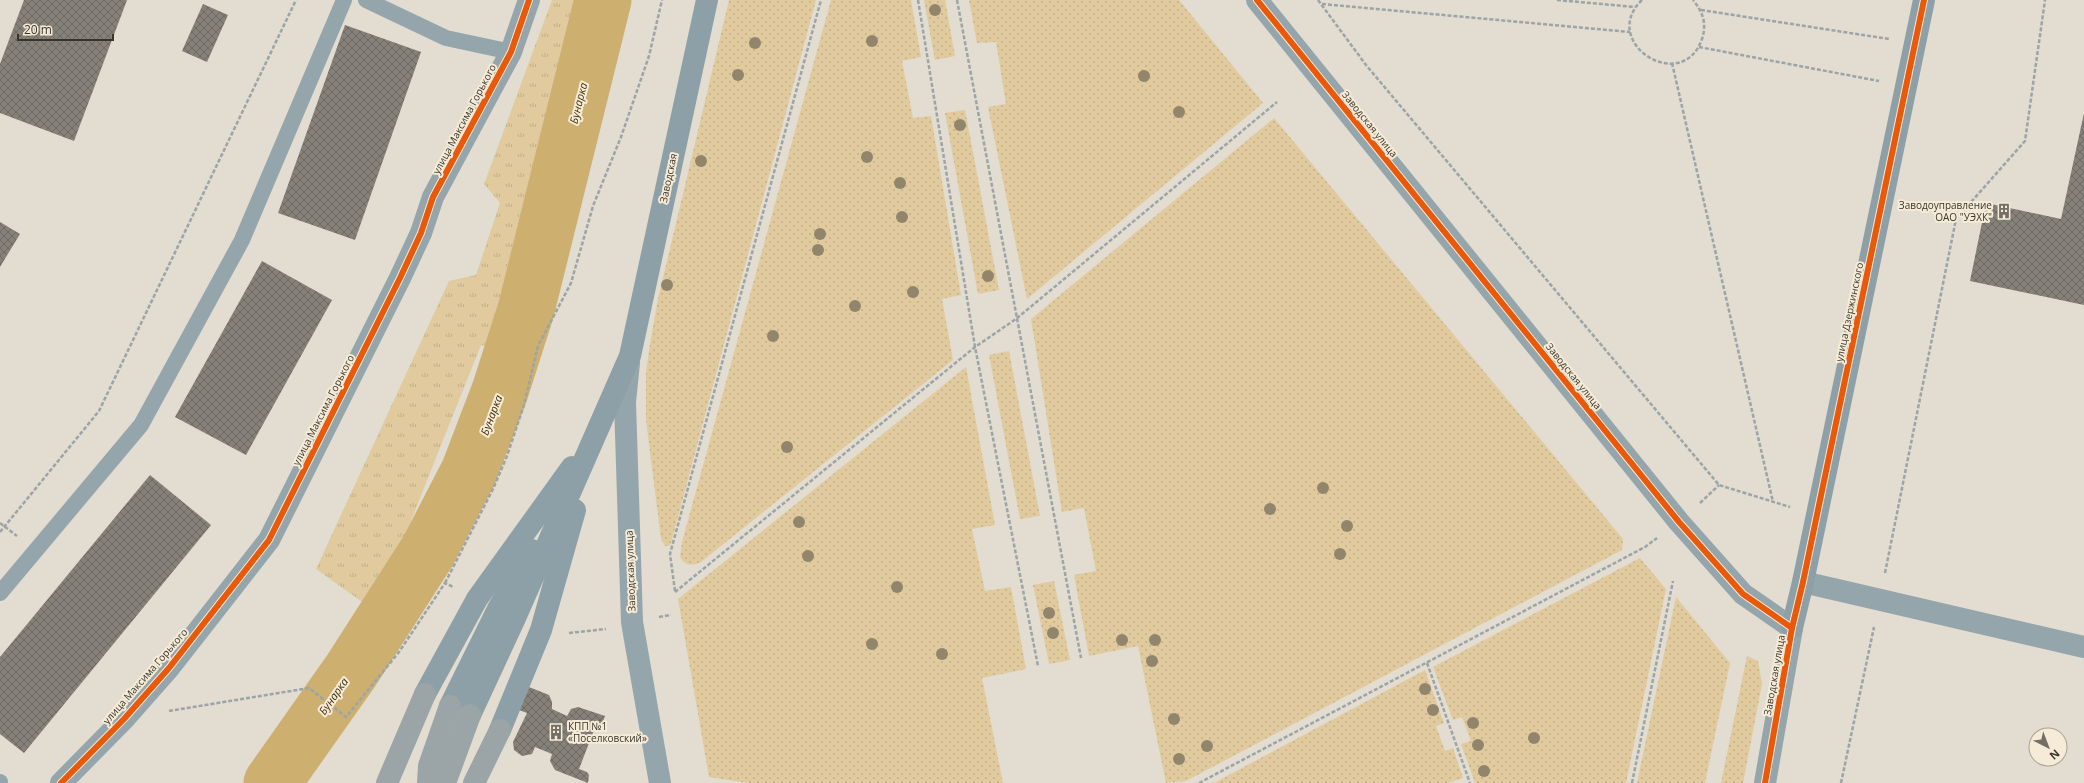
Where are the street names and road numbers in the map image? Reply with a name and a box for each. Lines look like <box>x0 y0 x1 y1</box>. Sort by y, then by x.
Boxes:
street label: улица Максима Горького <box>429 62 499 176</box>
street label: Заводская улица <box>1339 88 1401 160</box>
street label: Заводская <box>656 152 680 204</box>
street label: улица Дзержинского <box>1832 261 1866 363</box>
street label: Заводская улица <box>1543 340 1605 412</box>
street label: улица Максима Горького <box>289 352 357 468</box>
street label: Заводская улица <box>622 530 638 612</box>
street label: улица Максима Горького <box>99 625 191 727</box>
street label: Заводская улица <box>1760 634 1788 716</box>

